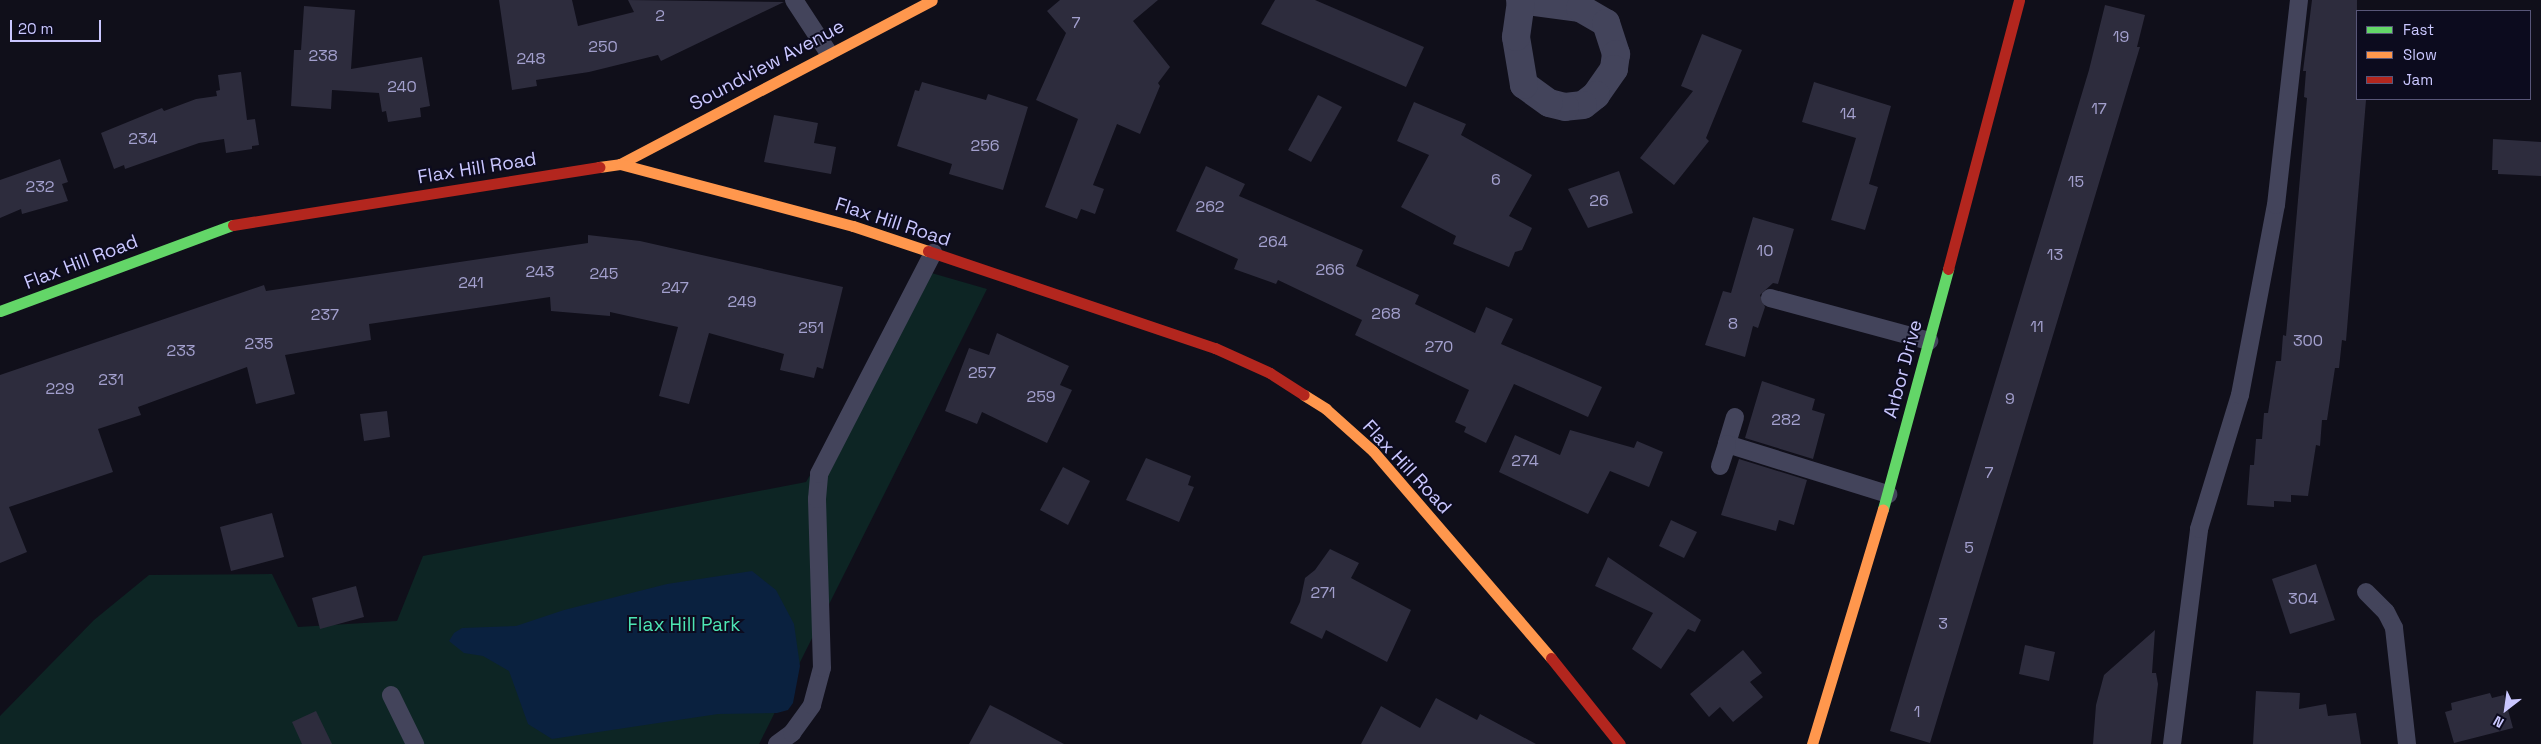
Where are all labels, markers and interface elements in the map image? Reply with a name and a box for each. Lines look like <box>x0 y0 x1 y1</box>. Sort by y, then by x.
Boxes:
house number: 2 <box>655 6 665 26</box>
scale bar <box>12 10 104 42</box>
legend <box>2356 10 2531 100</box>
house number: 7 <box>1071 13 1081 33</box>
street label: Soundview Avenue <box>686 15 848 115</box>
text: 20 m <box>18 19 53 38</box>
text: Fast <box>2403 20 2434 39</box>
house number: 19 <box>2113 27 2129 47</box>
house number: 250 <box>588 37 618 57</box>
text: Slow <box>2403 45 2437 64</box>
house number: 238 <box>308 46 338 66</box>
house number: 248 <box>516 49 546 69</box>
text: Jam <box>2403 70 2433 89</box>
house number: 240 <box>387 77 417 97</box>
house number: 17 <box>2091 99 2107 119</box>
house number: 14 <box>1840 104 1856 124</box>
house number: 234 <box>128 129 158 149</box>
house number: 256 <box>970 136 1000 156</box>
street label: Flax Hill Road <box>416 147 538 189</box>
house number: 6 <box>1491 170 1501 190</box>
house number: 15 <box>2068 172 2084 192</box>
house number: 232 <box>26 177 54 197</box>
house number: 26 <box>1589 191 1609 211</box>
street label: Flax Hill Road <box>832 193 954 251</box>
house number: 262 <box>1195 197 1225 217</box>
street label: Flax Hill Road <box>21 230 141 294</box>
house number: 264 <box>1258 232 1288 252</box>
house number: 10 <box>1757 241 1773 261</box>
house number: 13 <box>2047 245 2063 265</box>
house number: 266 <box>1315 260 1345 280</box>
house number: 243 <box>526 262 554 282</box>
house number: 245 <box>590 264 618 284</box>
house number: 241 <box>458 273 484 293</box>
house number: 247 <box>661 278 689 298</box>
house number: 249 <box>728 292 756 312</box>
house number: 268 <box>1371 304 1401 324</box>
house number: 237 <box>311 305 339 325</box>
house number: 8 <box>1728 314 1738 334</box>
street label: Arbor Drive <box>1879 317 1927 421</box>
house number: 11 <box>2030 317 2044 337</box>
house number: 251 <box>798 318 824 338</box>
house number: 300 <box>2293 331 2323 351</box>
house number: 235 <box>245 334 273 354</box>
house number: 270 <box>1425 337 1453 357</box>
house number: 233 <box>167 341 195 361</box>
house number: 257 <box>968 363 996 383</box>
house number: 231 <box>98 370 124 390</box>
house number: 229 <box>45 379 75 399</box>
house number: 259 <box>1026 387 1056 407</box>
house number: 9 <box>2005 389 2015 409</box>
house number: 282 <box>1771 410 1801 430</box>
street label: Flax Hill Road <box>1358 415 1456 519</box>
house number: 274 <box>1511 451 1539 471</box>
house number: 7 <box>1984 463 1994 483</box>
house number: 5 <box>1964 538 1974 558</box>
house number: 271 <box>1310 583 1336 603</box>
house number: 304 <box>2288 589 2318 609</box>
park label: Flax Hill Park <box>628 614 740 636</box>
house number: 3 <box>1938 614 1948 634</box>
north arrow <box>2481 684 2531 734</box>
house number: 1 <box>1914 702 1920 722</box>
text: N <box>2490 712 2507 732</box>

